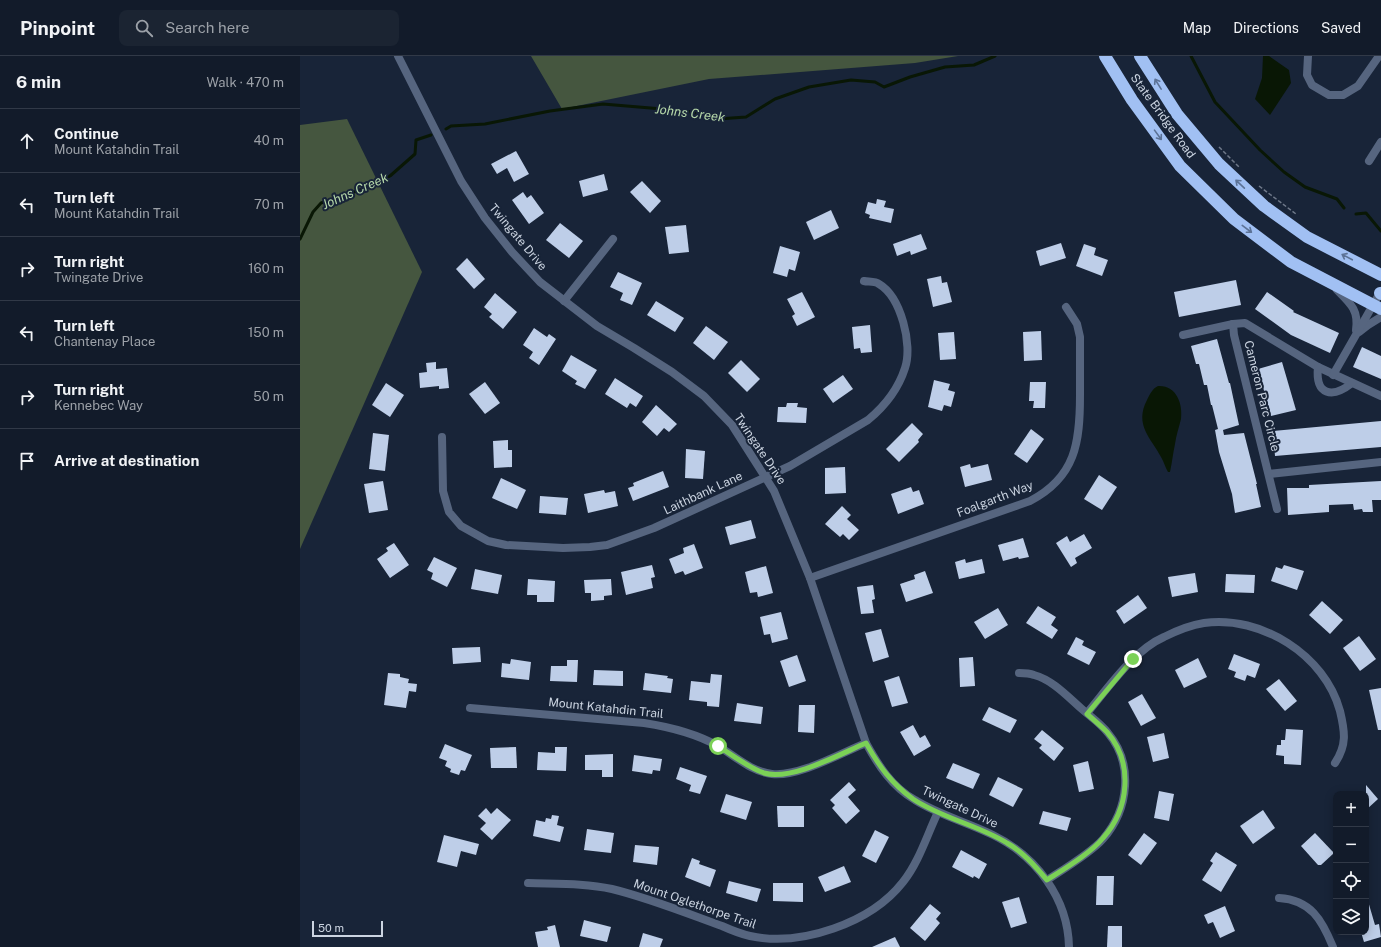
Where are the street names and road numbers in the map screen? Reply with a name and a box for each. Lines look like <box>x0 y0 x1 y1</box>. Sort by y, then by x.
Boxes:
street label: State Bridge Road <box>1128 71 1198 161</box>
street label: Twingate Drive <box>486 201 550 273</box>
street label: Cameron Parc Circle <box>1241 339 1283 453</box>
street label: Twingate Drive <box>731 411 789 487</box>
street label: Laithbank Lane <box>661 469 745 517</box>
street label: Foalgarth Way <box>955 478 1036 520</box>
street label: Mount Katahdin Trail <box>548 695 665 721</box>
street label: Twingate Drive <box>920 783 1001 831</box>
street label: Mount Oglethorpe Trail <box>632 876 759 932</box>

